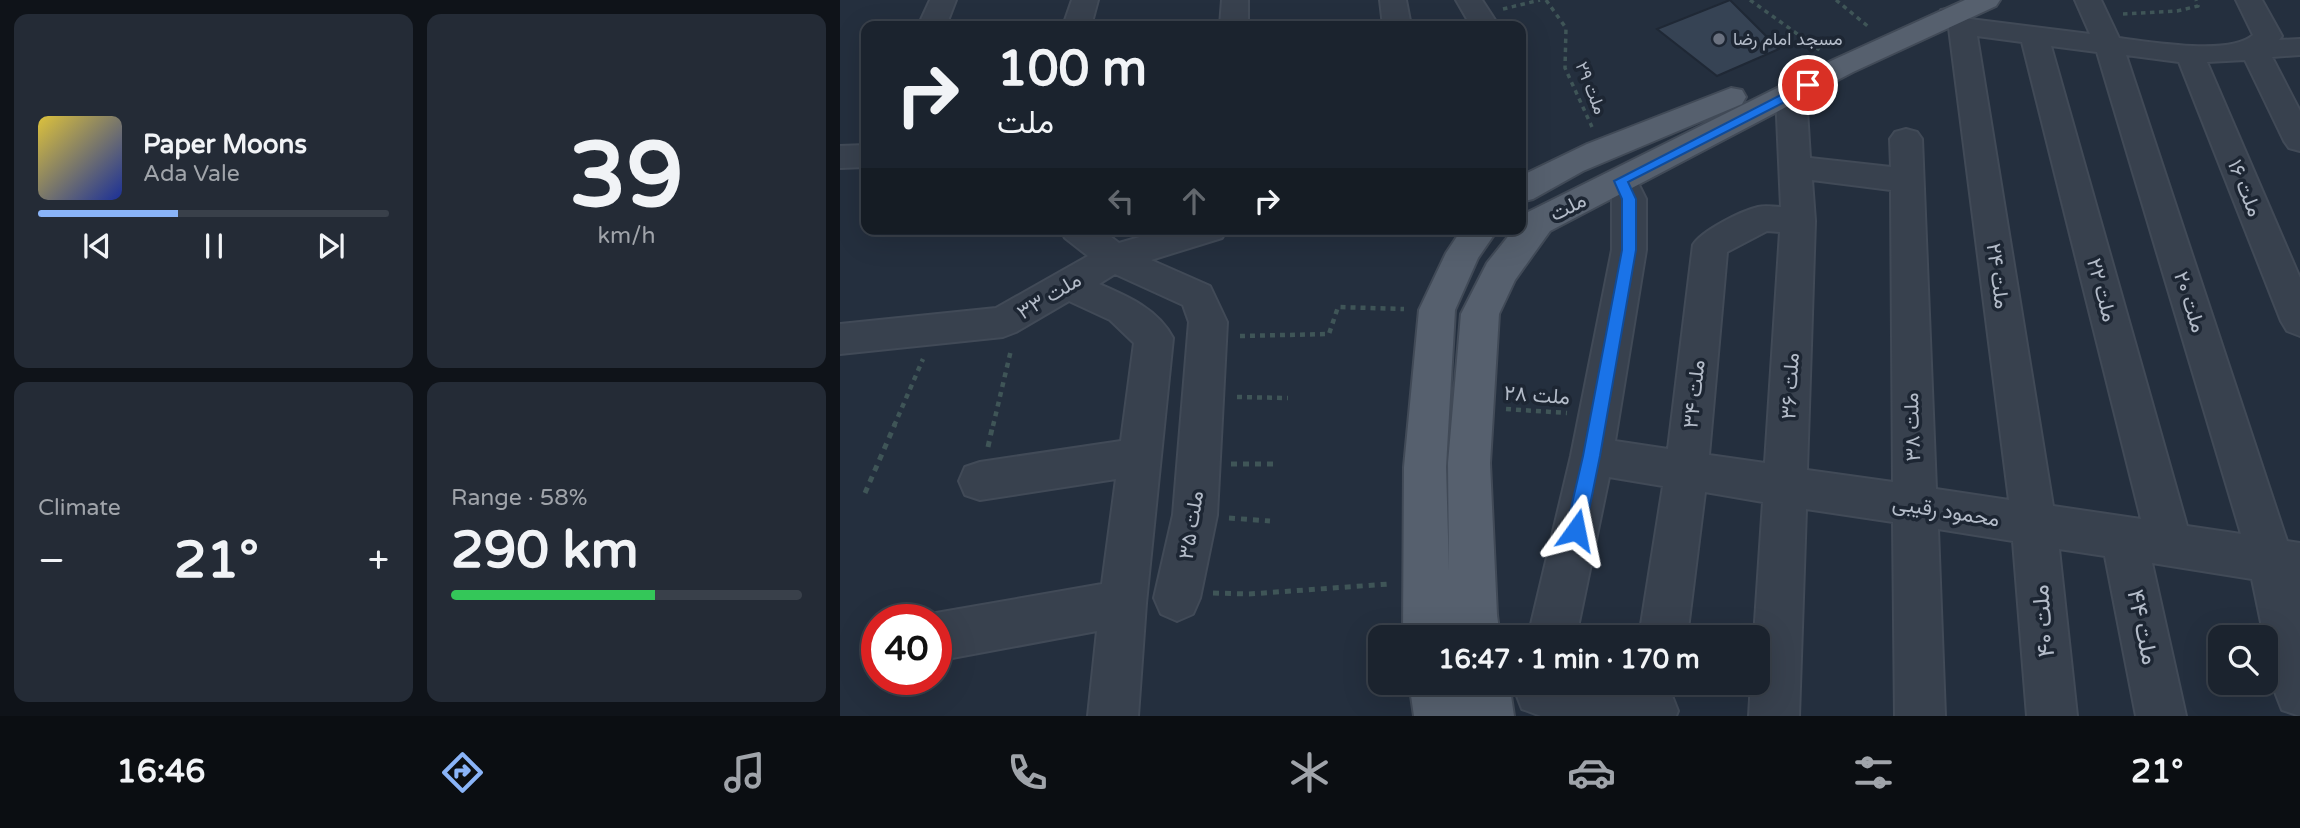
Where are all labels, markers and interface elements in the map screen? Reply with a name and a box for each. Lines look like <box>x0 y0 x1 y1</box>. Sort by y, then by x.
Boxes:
place label: مسجد امام رضا <box>1733 28 1843 51</box>
marker: مسجد امام رضا <box>1711 31 1727 47</box>
text: 100 m <box>997 40 1147 99</box>
icon: right <box>882 49 973 140</box>
pin <box>1778 55 1838 115</box>
street label: ملت ۲۹ <box>1571 58 1611 118</box>
icon: arrive <box>1789 66 1827 104</box>
text: ملت <box>997 104 1054 142</box>
text: 39 <box>569 121 684 231</box>
text: Paper Moons <box>143 129 307 160</box>
street label: ملت ۱۶ <box>2222 156 2267 220</box>
text: Ada Vale <box>143 160 240 188</box>
icon: left <box>1102 182 1140 220</box>
icon: ahead <box>1175 182 1213 220</box>
icon: right <box>1248 182 1286 220</box>
street label: ملت <box>1546 188 1591 227</box>
text: km/h <box>598 222 655 250</box>
icon: previous <box>78 227 116 265</box>
icon: pause <box>195 227 233 265</box>
icon: next <box>312 227 350 265</box>
street label: ملت ۲۴ <box>1981 242 2014 310</box>
street label: ملت ۲۲ <box>2081 256 2122 325</box>
street label: ملت ۳۳ <box>1013 268 1086 325</box>
street label: ملت ۲۰ <box>2168 268 2211 336</box>
street label: ملت ۳۶ <box>1776 352 1805 420</box>
street label: ملت ۳۴ <box>1678 359 1711 430</box>
street label: ملت ۲۸ <box>1503 381 1571 410</box>
street label: ملت ۳۸ <box>1899 392 1926 462</box>
text: Range · 58% <box>451 484 587 512</box>
street label: ملت ۳۵ <box>1174 489 1209 561</box>
street label: محمود رقیبی <box>1891 491 2001 532</box>
position arrow <box>1539 493 1613 567</box>
text: Climate <box>38 494 121 522</box>
text: 290 km <box>451 519 639 582</box>
text: 21° <box>174 529 259 592</box>
text: − <box>38 538 65 584</box>
text: + <box>368 538 389 584</box>
street label: ملت ۴۰ <box>2026 583 2061 658</box>
street label: ملت ۴۴ <box>2120 587 2165 667</box>
speed limit sign: 40 <box>861 604 952 695</box>
map controls <box>2208 625 2278 695</box>
button: search <box>2208 625 2278 695</box>
text: 16:47 · 1 min · 170 m <box>1438 644 1700 675</box>
icon: directions <box>438 748 487 797</box>
icon: music <box>720 748 769 797</box>
icon: phone <box>1003 748 1052 797</box>
icon: climate <box>1285 748 1334 797</box>
icon: car <box>1567 748 1616 797</box>
icon: filters <box>1849 748 1898 797</box>
text: 16:46 <box>117 753 205 791</box>
text: 21° <box>2131 753 2183 791</box>

